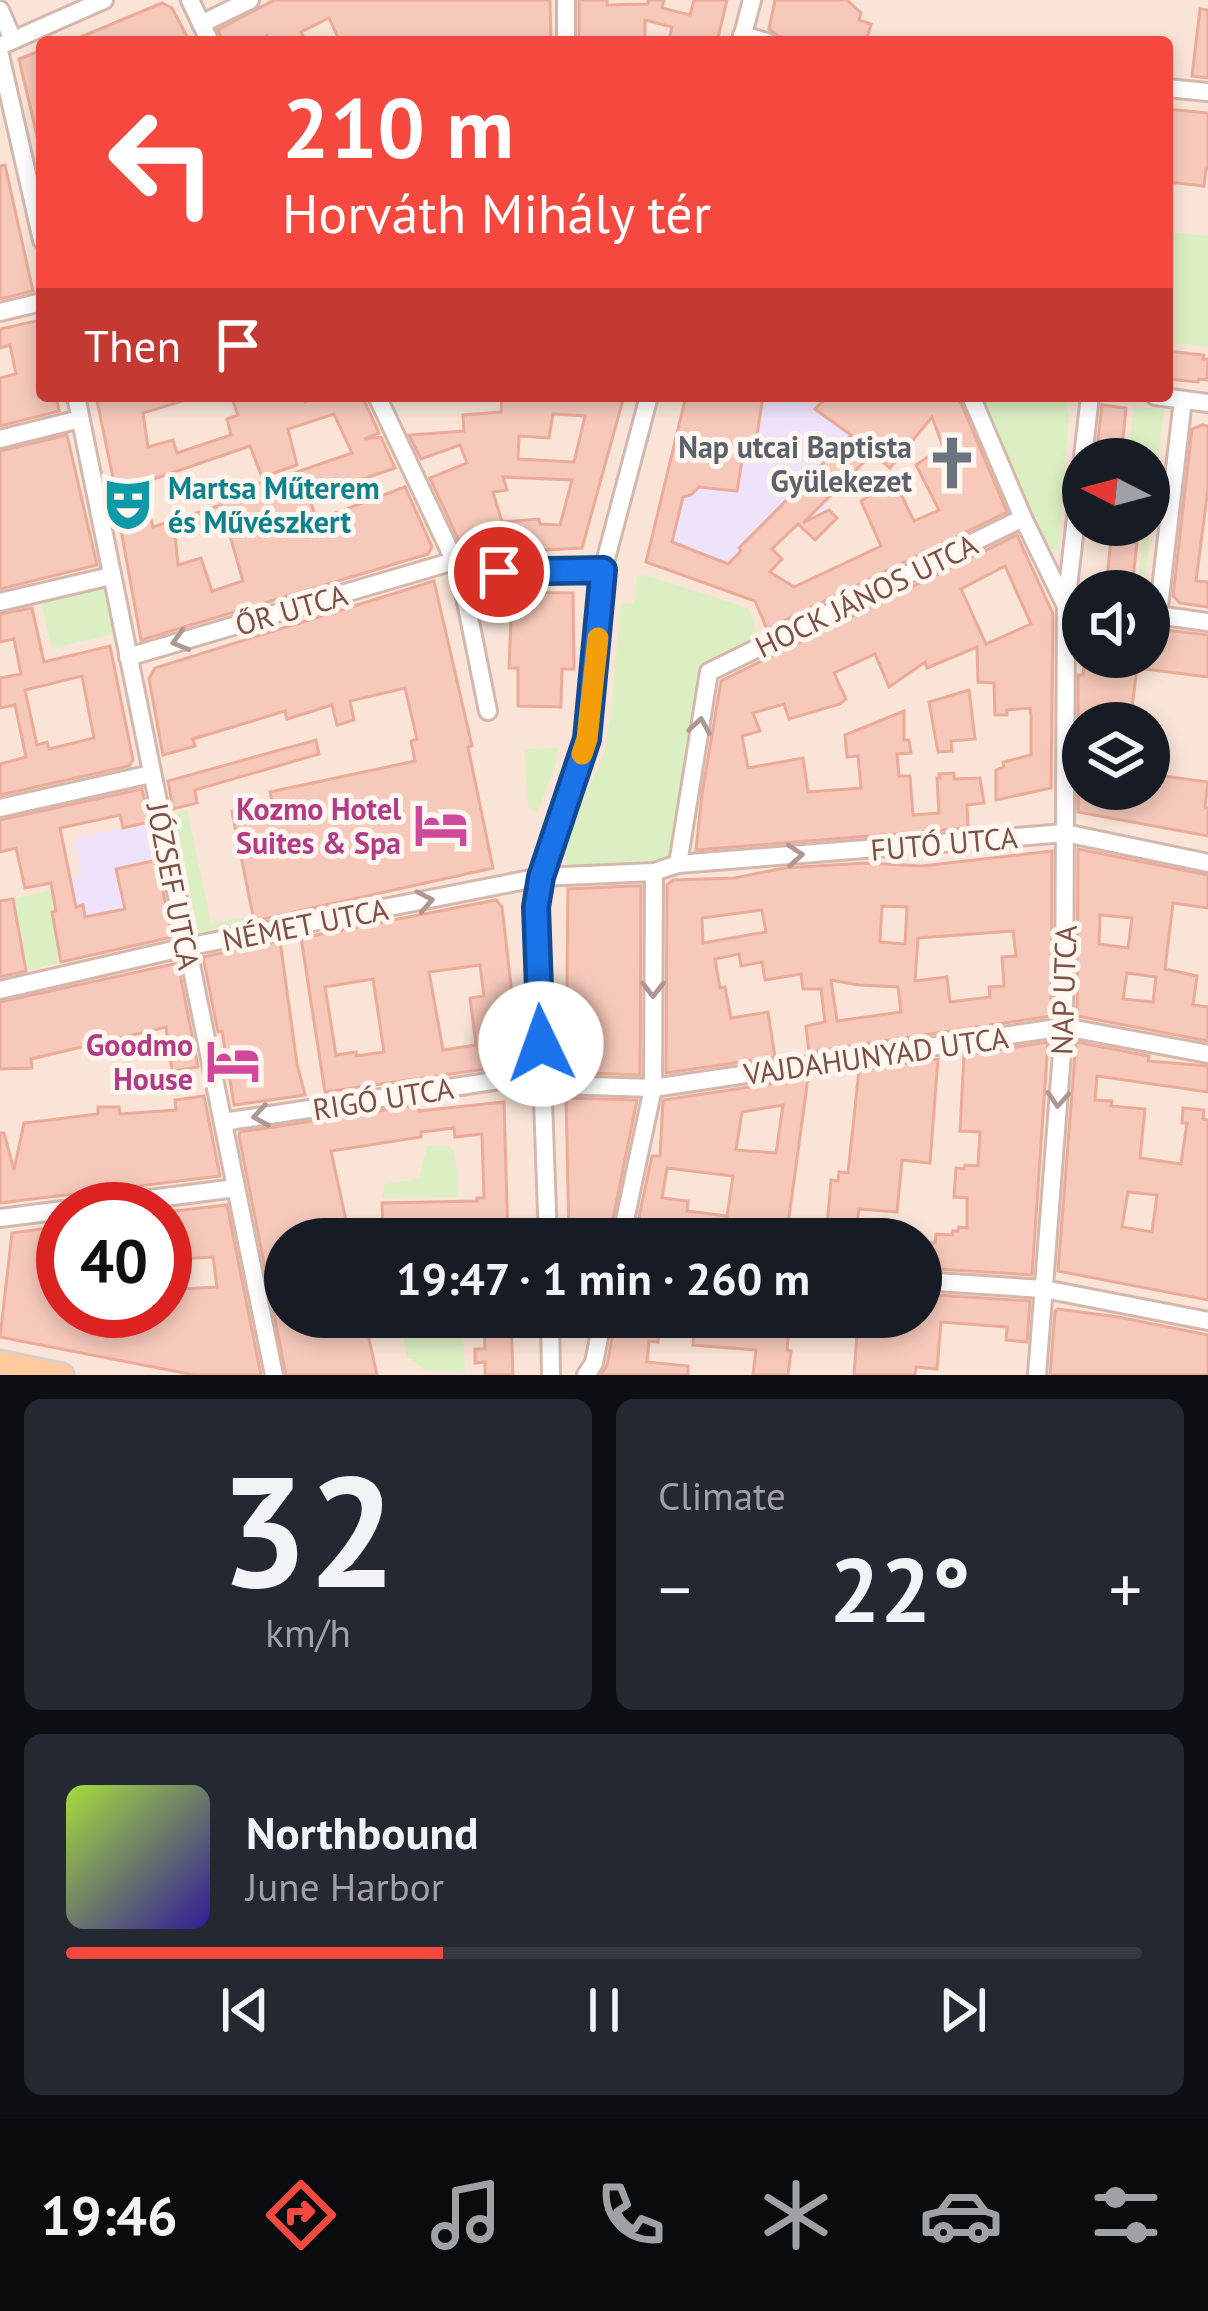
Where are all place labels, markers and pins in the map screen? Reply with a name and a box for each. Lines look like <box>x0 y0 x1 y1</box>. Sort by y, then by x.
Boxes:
place label: Nap utcai Baptista Gyülekezet <box>678 427 913 500</box>
church icon: Nap utcai Baptista Gyülekezet <box>923 434 981 492</box>
place label: Martsa Műterem és Művészkert <box>168 468 380 541</box>
theatre icon: Martsa Műterem és Művészkert <box>99 475 157 533</box>
pin <box>448 521 550 623</box>
place label: Kozmo Hotel Suites & Spa <box>236 789 401 862</box>
hotel icon: Kozmo Hotel Suites & Spa <box>412 796 470 854</box>
place label: Goodmo House <box>86 1025 193 1098</box>
hotel icon: Goodmo House <box>204 1032 262 1090</box>

